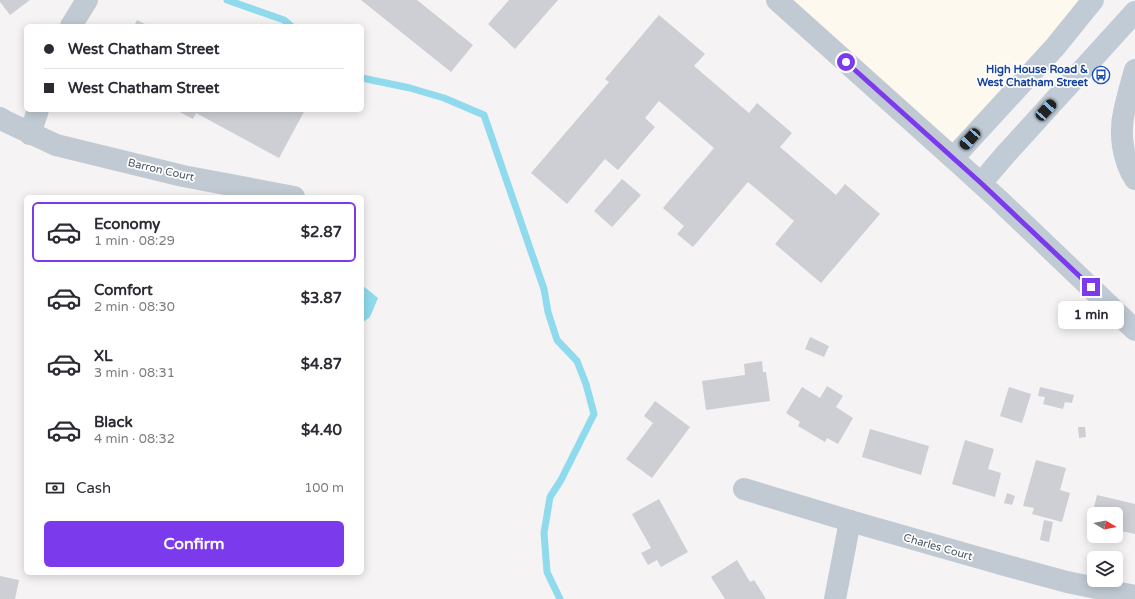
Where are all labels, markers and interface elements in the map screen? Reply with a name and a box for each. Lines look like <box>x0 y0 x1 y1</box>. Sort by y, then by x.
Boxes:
text: West Chatham Street <box>68 40 219 58</box>
route start <box>837 53 855 71</box>
place label: High House Road & West Chatham Street <box>977 63 1089 89</box>
bus stop icon: High House Road & West Chatham Street <box>1091 65 1111 85</box>
text: West Chatham Street <box>68 79 219 97</box>
car <box>1034 97 1058 123</box>
car <box>958 126 982 152</box>
street label: Barron Court <box>127 156 195 184</box>
icon: car <box>46 214 82 250</box>
text: Economy <box>94 215 160 233</box>
text: $2.87 <box>301 223 342 241</box>
text: 1 min · 08:29 <box>94 233 175 249</box>
route end <box>1082 278 1100 296</box>
icon: car <box>46 280 82 316</box>
text: Comfort <box>94 281 153 299</box>
text: $3.87 <box>301 289 342 307</box>
text: 2 min · 08:30 <box>94 299 175 315</box>
callout: 1 min <box>1058 301 1124 329</box>
text: 1 min <box>1074 307 1108 323</box>
icon: car <box>46 346 82 382</box>
text: XL <box>94 347 113 365</box>
text: $4.87 <box>301 355 342 373</box>
text: 3 min · 08:31 <box>94 365 175 381</box>
icon: car <box>46 412 82 448</box>
text: Black <box>94 413 133 431</box>
text: $4.40 <box>301 421 342 439</box>
text: 4 min · 08:32 <box>94 431 175 447</box>
icon: cash <box>44 477 66 499</box>
text: Cash <box>76 479 111 497</box>
text: 100 m <box>304 480 344 496</box>
north arrow <box>1087 507 1123 543</box>
map controls <box>1087 507 1123 587</box>
button: Confirm <box>44 521 344 567</box>
street label: Charles Court <box>902 531 974 563</box>
button: layers <box>1087 551 1123 587</box>

